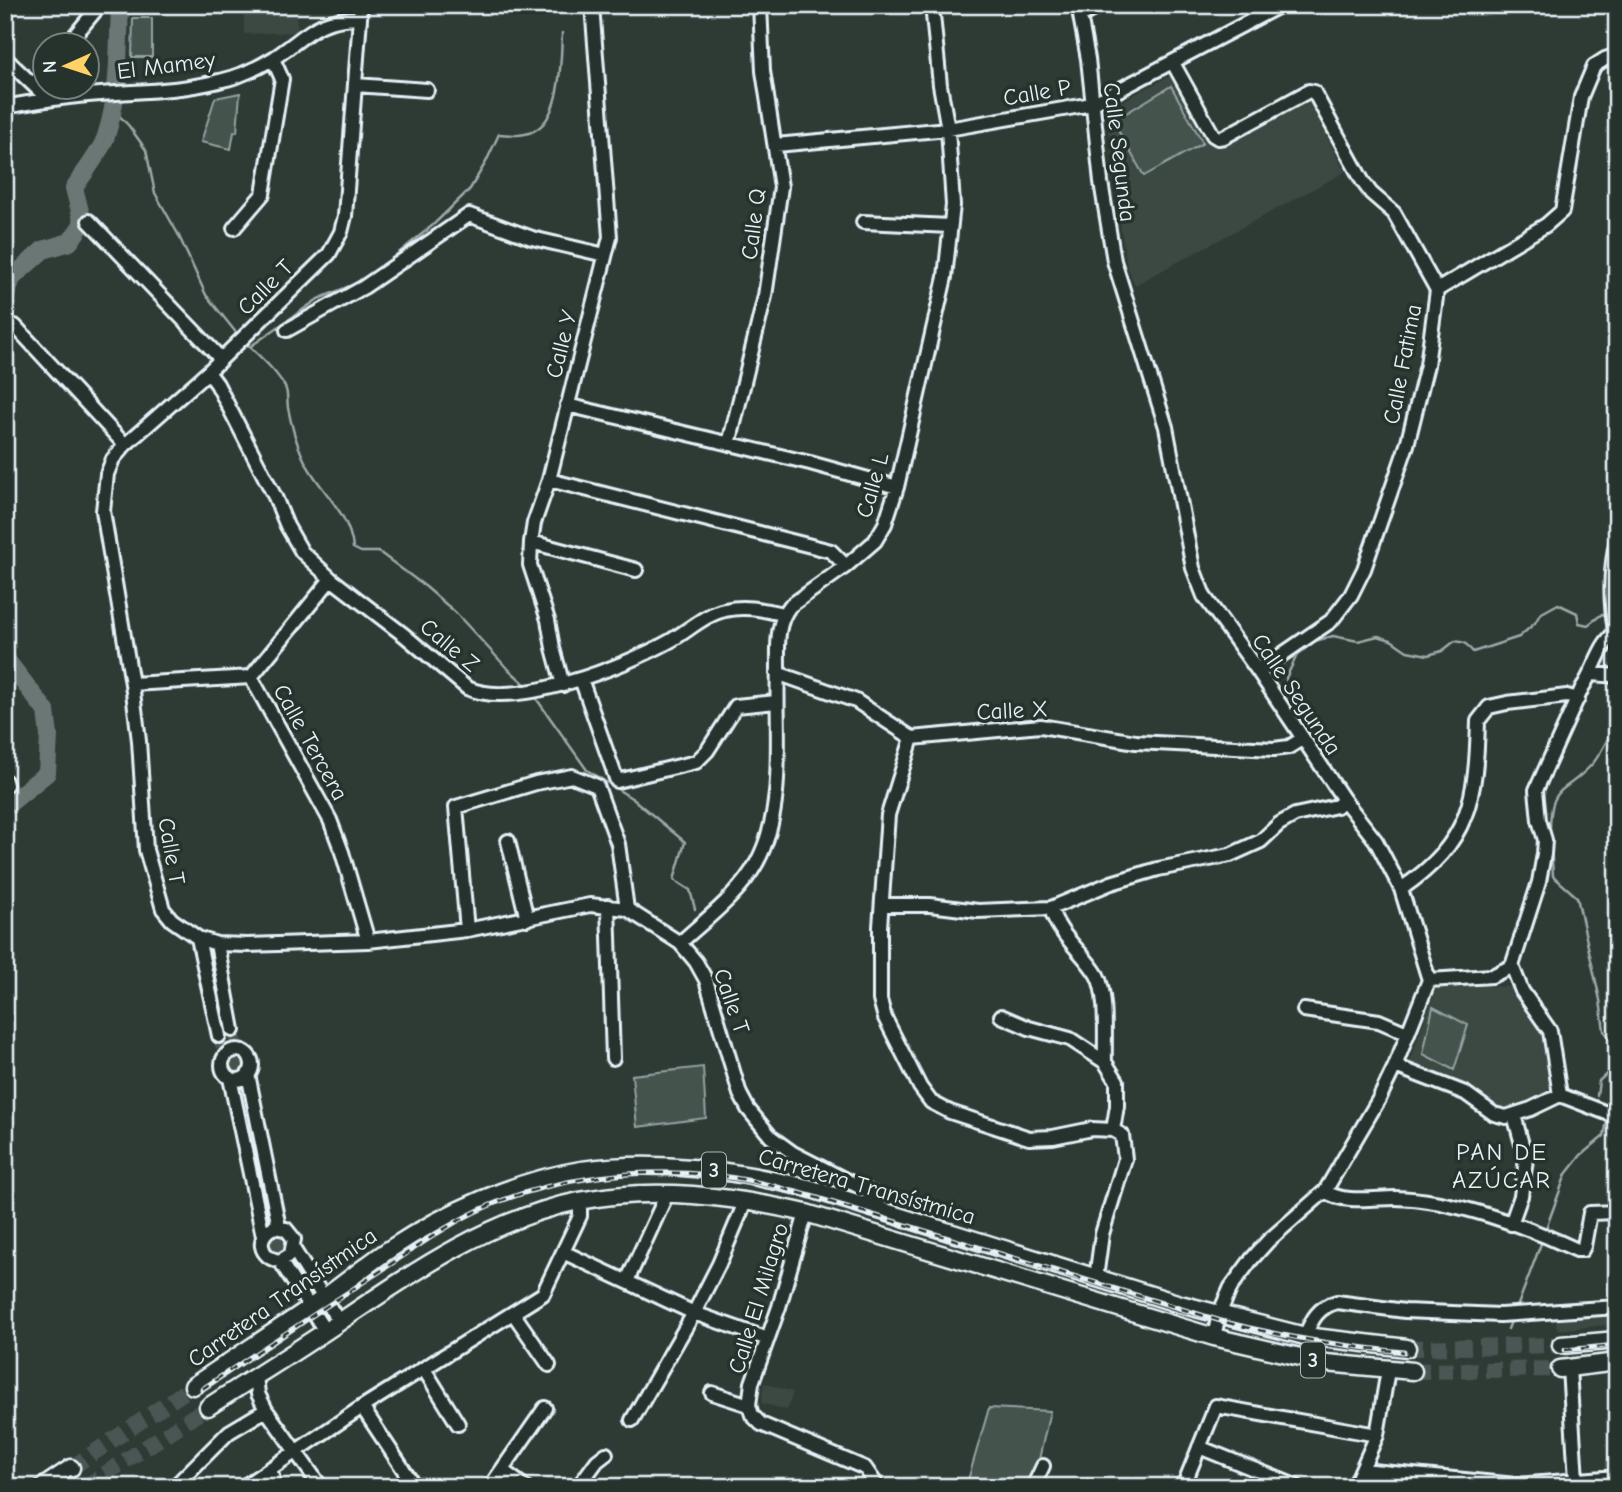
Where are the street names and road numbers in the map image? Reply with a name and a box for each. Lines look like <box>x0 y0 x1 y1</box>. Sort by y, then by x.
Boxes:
street label: El Mamey <box>116 46 217 85</box>
street label: Calle P <box>1001 73 1073 112</box>
street label: Calle Segunda <box>1098 81 1141 223</box>
street label: Calle Q <box>736 187 771 261</box>
street label: Calle T <box>232 254 299 321</box>
street label: Calle Fatima <box>1378 302 1427 426</box>
street label: Calle Y <box>540 307 583 381</box>
street label: Calle L <box>850 449 895 521</box>
street label: Calle Z <box>415 613 485 678</box>
street label: Calle Segunda <box>1246 629 1347 760</box>
street label: Calle Tercera <box>268 679 354 805</box>
street label: Calle X <box>976 695 1048 726</box>
street label: Calle T <box>152 816 191 887</box>
street label: Calle T <box>708 965 755 1037</box>
street label: Carretera Transístmica <box>755 1143 978 1230</box>
road number: 3 <box>702 1152 726 1188</box>
street label: Calle El Milagro <box>723 1219 794 1377</box>
street label: Carretera Transístmica <box>183 1222 382 1373</box>
road number: 3 <box>1301 1342 1325 1378</box>

